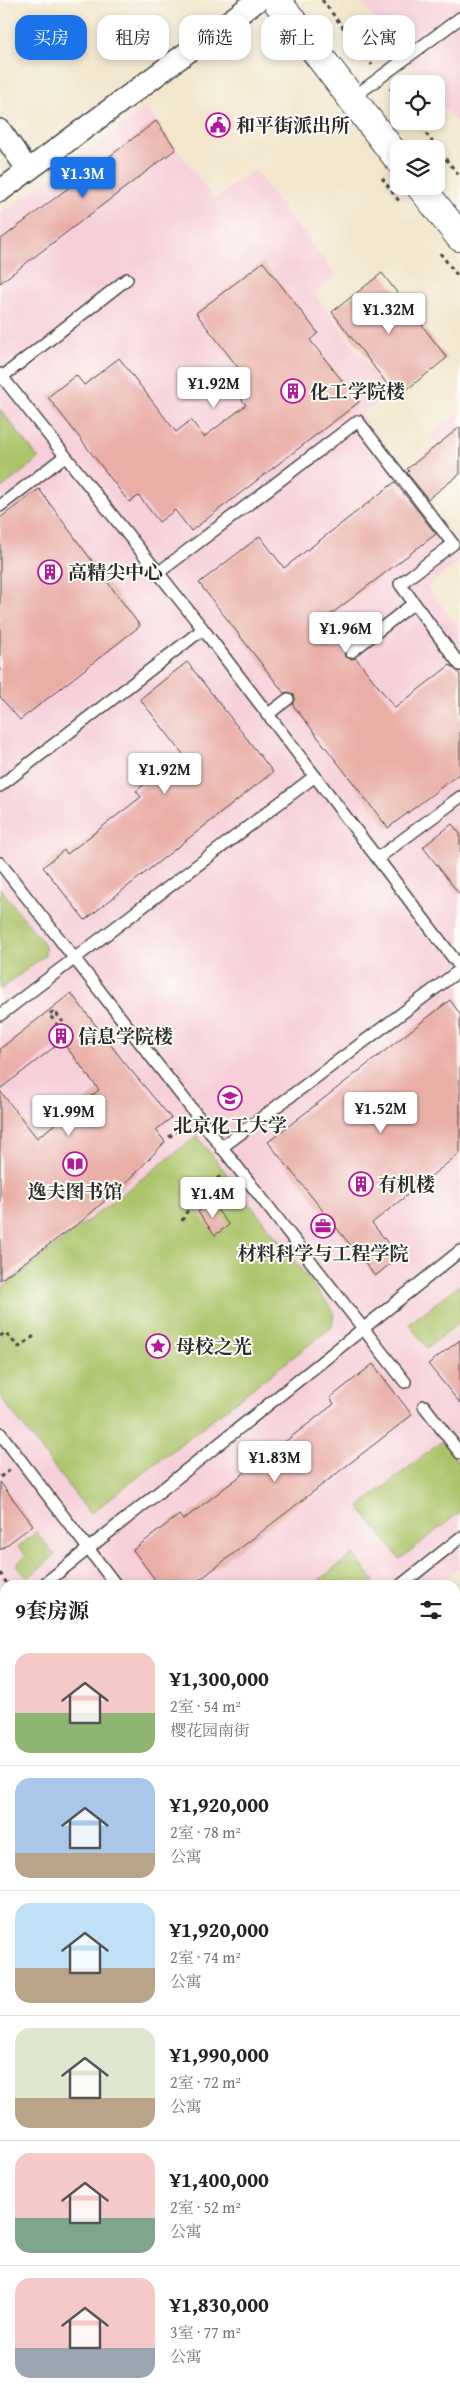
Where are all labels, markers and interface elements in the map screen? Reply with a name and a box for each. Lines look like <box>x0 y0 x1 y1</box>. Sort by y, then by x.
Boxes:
chip: 买房 <box>15 15 87 60</box>
chip: 租房 <box>97 15 169 60</box>
chip: 筛选 <box>179 15 251 60</box>
chip: 新上 <box>261 15 333 60</box>
chip: 公寓 <box>343 15 415 60</box>
map controls <box>390 75 445 195</box>
button: locate <box>390 75 445 130</box>
place label: 和平街派出所 <box>236 111 350 139</box>
public building icon: 和平街派出所 <box>205 112 231 138</box>
button: layers <box>390 140 445 195</box>
pin: ¥1.3M <box>48 156 118 199</box>
text: ¥1.3M <box>61 161 105 185</box>
pin: ¥1.32M <box>348 292 430 335</box>
text: ¥1.32M <box>363 297 415 321</box>
pin: ¥1.92M <box>173 366 255 409</box>
text: ¥1.92M <box>188 371 240 395</box>
place label: 化工学院楼 <box>310 377 405 405</box>
building icon: 化工学院楼 <box>280 378 306 404</box>
place label: 高精尖中心 <box>68 558 163 586</box>
building icon: 高精尖中心 <box>37 559 63 585</box>
pin: ¥1.96M <box>305 612 387 654</box>
text: ¥1.96M <box>320 616 372 640</box>
pin: ¥1.92M <box>124 752 206 795</box>
text: ¥1.92M <box>139 757 191 781</box>
place label: 信息学院楼 <box>78 1022 173 1050</box>
building icon: 信息学院楼 <box>48 1023 74 1049</box>
school or university icon: 北京化工大学 <box>217 1085 243 1111</box>
pin: ¥1.52M <box>340 1092 422 1134</box>
pin: ¥1.99M <box>28 1094 110 1137</box>
text: ¥1.52M <box>355 1096 407 1120</box>
text: ¥1.99M <box>43 1099 95 1123</box>
place label: 北京化工大学 <box>173 1111 287 1139</box>
library icon: 逸夫图书馆 <box>62 1151 88 1177</box>
place label: 有机楼 <box>378 1170 435 1198</box>
building icon: 有机楼 <box>348 1171 374 1197</box>
pin: ¥1.4M <box>178 1176 248 1219</box>
place label: 逸夫图书馆 <box>27 1177 123 1205</box>
text: ¥1.4M <box>191 1181 235 1205</box>
office icon: 材料科学与工程学院 <box>310 1213 336 1239</box>
place label: 材料科学与工程学院 <box>237 1239 409 1267</box>
place label: 母校之光 <box>176 1332 252 1360</box>
place icon: 母校之光 <box>145 1333 171 1359</box>
pin: ¥1.83M <box>234 1440 316 1483</box>
text: ¥1.83M <box>249 1445 301 1469</box>
text: 9套房源 <box>15 1595 89 1626</box>
icon: filters <box>417 1596 445 1624</box>
text: ¥1,300,000 <box>170 1663 269 1694</box>
icon: home <box>55 1673 115 1733</box>
text: 2室 · 54 m² <box>170 1694 241 1718</box>
text: 樱花园南街 <box>170 1718 250 1742</box>
text: ¥1,920,000 <box>170 1789 269 1820</box>
icon: home <box>55 1798 115 1858</box>
text: 2室 · 78 m² <box>170 1820 241 1844</box>
text: 公寓 <box>170 1844 202 1868</box>
text: ¥1,920,000 <box>170 1914 269 1945</box>
icon: home <box>55 1923 115 1983</box>
text: 2室 · 74 m² <box>170 1945 241 1969</box>
text: 公寓 <box>170 1969 202 1993</box>
text: ¥1,990,000 <box>170 2039 269 2070</box>
icon: home <box>55 2048 115 2108</box>
text: 2室 · 72 m² <box>170 2070 241 2094</box>
text: 公寓 <box>170 2094 202 2118</box>
text: ¥1,400,000 <box>170 2164 269 2195</box>
icon: home <box>55 2173 115 2233</box>
text: 2室 · 52 m² <box>170 2195 241 2219</box>
text: 公寓 <box>170 2219 202 2243</box>
text: ¥1,830,000 <box>170 2289 269 2320</box>
icon: home <box>55 2298 115 2358</box>
text: 3室 · 77 m² <box>170 2320 241 2344</box>
text: 公寓 <box>170 2344 202 2368</box>

